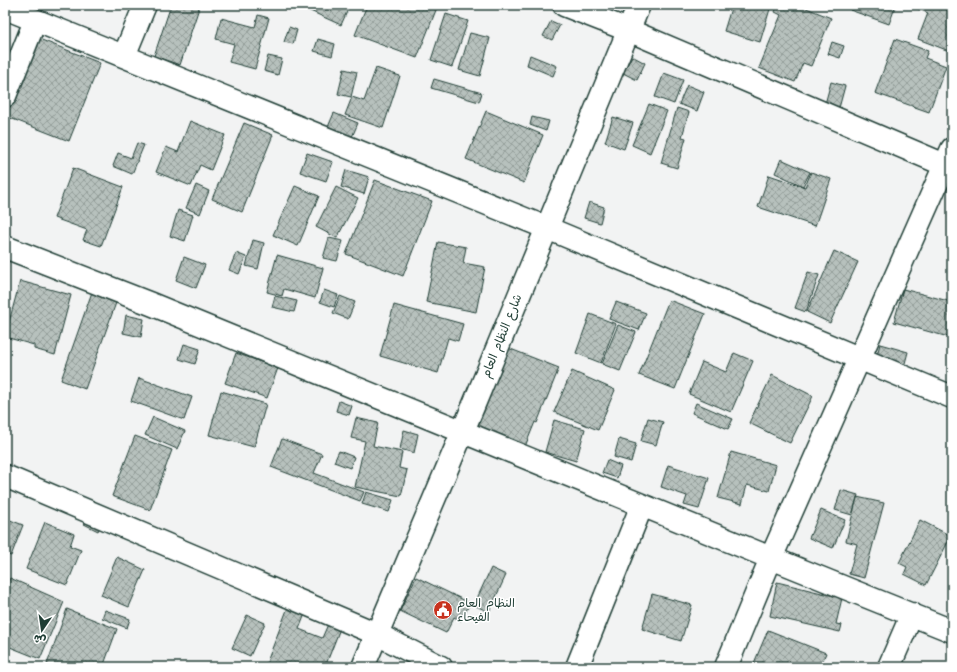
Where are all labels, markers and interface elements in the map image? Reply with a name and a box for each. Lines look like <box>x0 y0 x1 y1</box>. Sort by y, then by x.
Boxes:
street label: شارع النظام العام <box>477 291 527 381</box>
place label: النظام العام الفيحاء <box>457 594 515 627</box>
public building icon: النظام العام الفيحاء <box>432 599 454 621</box>
north arrow <box>22 610 62 650</box>
text: ش <box>32 629 48 649</box>

